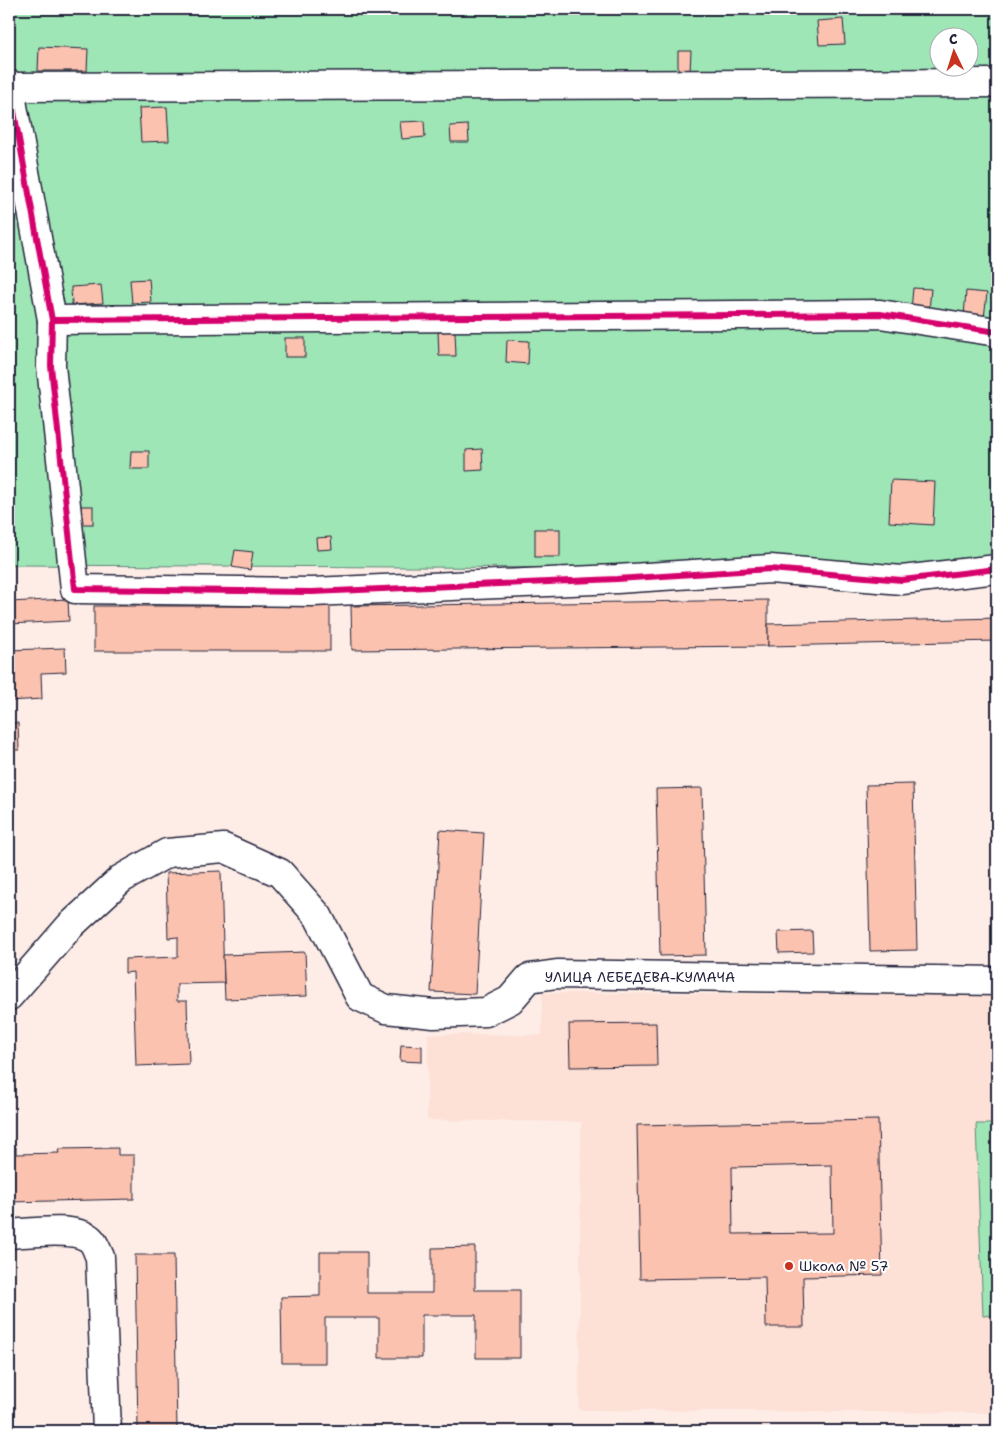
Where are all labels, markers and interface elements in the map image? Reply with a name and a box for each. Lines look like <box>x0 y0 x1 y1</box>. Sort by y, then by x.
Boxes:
north arrow <box>928 28 978 78</box>
text: С <box>948 30 958 48</box>
street label: УЛИЦА ЛЕБЕДЕВА-КУМАЧА <box>545 968 735 986</box>
place label: Школа № 57 <box>799 1257 889 1275</box>
marker: Школа № 57 <box>783 1260 795 1272</box>

